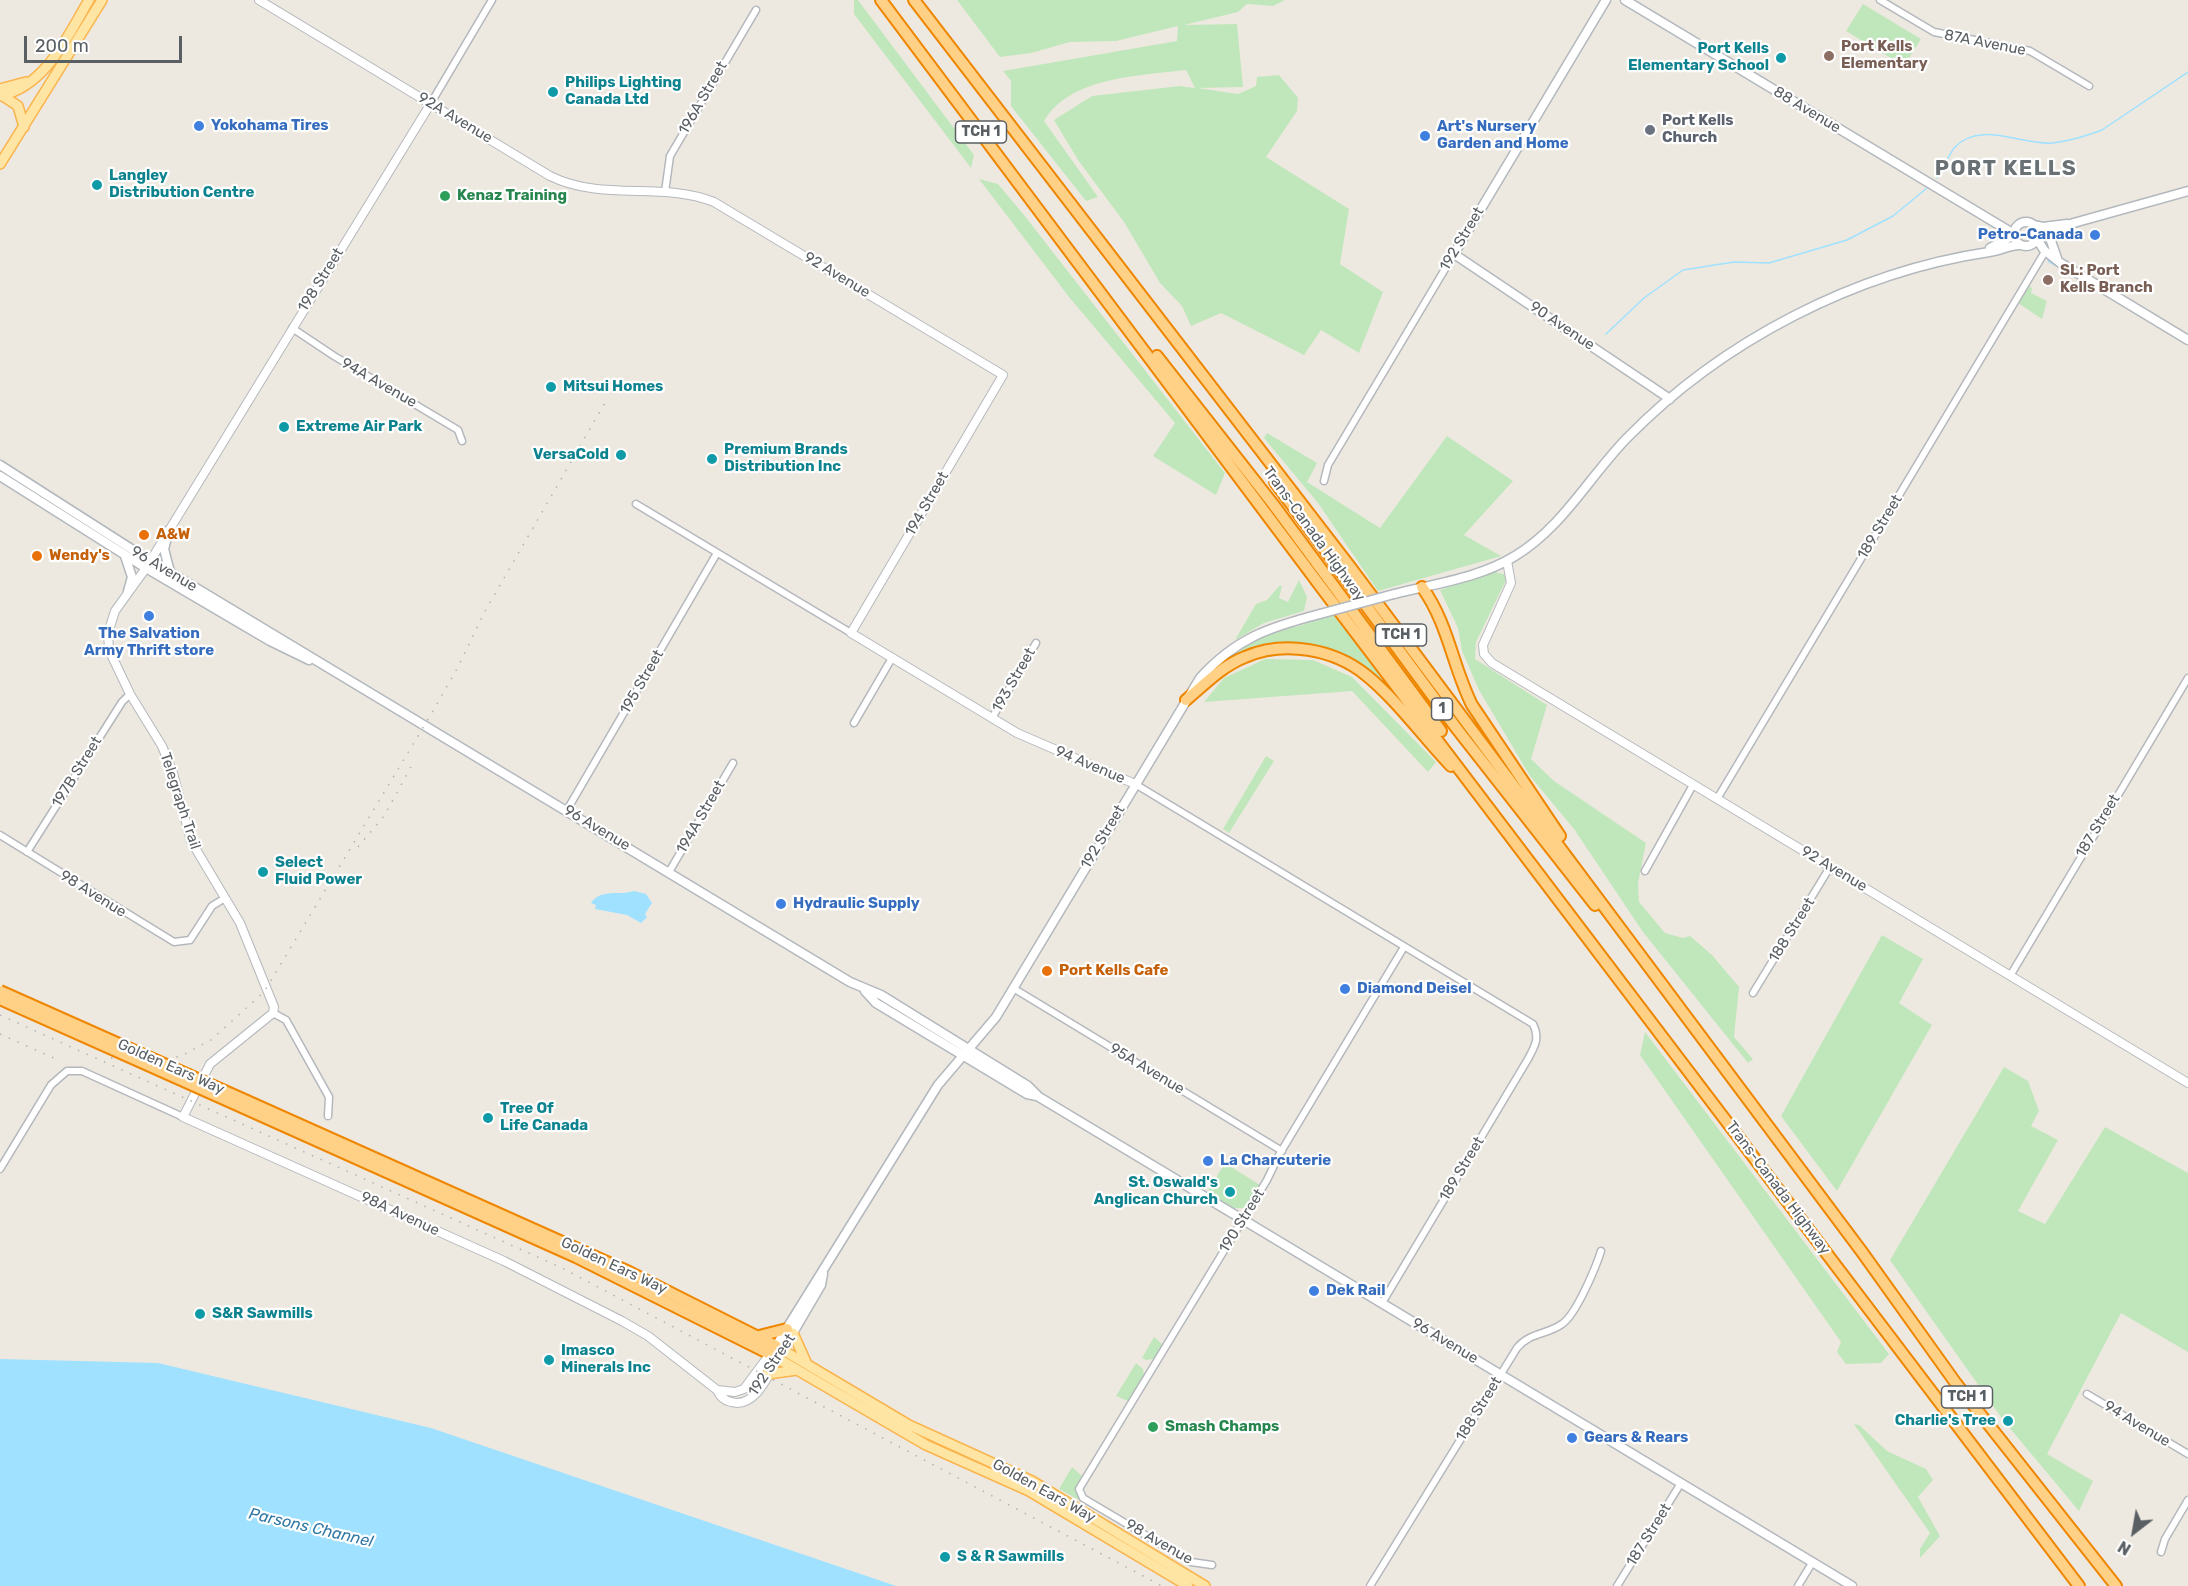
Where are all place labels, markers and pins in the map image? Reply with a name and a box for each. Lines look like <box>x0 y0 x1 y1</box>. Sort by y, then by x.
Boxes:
place label: Port Kells Elementary <box>1841 38 1928 73</box>
place label: Port Kells Elementary School <box>1628 40 1769 75</box>
marker: Port Kells Elementary <box>1822 49 1836 63</box>
marker: Port Kells Elementary School <box>1774 51 1788 65</box>
place label: Philips Lighting Canada Ltd <box>565 74 682 109</box>
marker: Philips Lighting Canada Ltd <box>546 85 560 99</box>
place label: Port Kells Church <box>1662 112 1734 147</box>
place label: Yokohama Tires <box>211 117 329 135</box>
place label: Art's Nursery Garden and Home <box>1437 118 1569 153</box>
marker: Yokohama Tires <box>192 119 206 133</box>
marker: Port Kells Church <box>1643 123 1657 137</box>
marker: Art's Nursery Garden and Home <box>1418 129 1432 143</box>
place label: Langley Distribution Centre <box>109 167 254 202</box>
marker: Langley Distribution Centre <box>90 178 104 192</box>
place label: Kenaz Training <box>457 187 567 205</box>
marker: Kenaz Training <box>438 189 452 203</box>
place label: Petro-Canada <box>1978 226 2083 244</box>
marker: Petro-Canada <box>2088 228 2102 242</box>
place label: SL: Port Kells Branch <box>2060 262 2153 297</box>
marker: SL: Port Kells Branch <box>2041 273 2055 287</box>
place label: Mitsui Homes <box>563 378 663 396</box>
marker: Mitsui Homes <box>544 380 558 394</box>
place label: Extreme Air Park <box>296 418 422 436</box>
marker: Extreme Air Park <box>277 420 291 434</box>
place label: Premium Brands Distribution Inc <box>724 441 848 476</box>
place label: VersaCold <box>533 446 609 464</box>
marker: VersaCold <box>614 448 628 462</box>
marker: Premium Brands Distribution Inc <box>705 452 719 466</box>
place label: A&W <box>156 526 190 544</box>
marker: A&W <box>137 528 151 542</box>
place label: Wendy's <box>49 547 110 565</box>
marker: Wendy's <box>30 549 44 563</box>
marker: The Salvation Army Thrift store <box>142 609 156 623</box>
place label: The Salvation Army Thrift store <box>84 625 214 660</box>
place label: Select Fluid Power <box>275 854 362 889</box>
marker: Select Fluid Power <box>256 865 270 879</box>
place label: Hydraulic Supply <box>793 895 920 913</box>
marker: Hydraulic Supply <box>774 897 788 911</box>
place label: Port Kells Cafe <box>1059 962 1168 980</box>
marker: Port Kells Cafe <box>1040 964 1054 978</box>
place label: Diamond Deisel <box>1357 980 1472 998</box>
marker: Diamond Deisel <box>1338 982 1352 996</box>
place label: Tree Of Life Canada <box>500 1100 588 1135</box>
marker: Tree Of Life Canada <box>481 1111 495 1125</box>
place label: La Charcuterie <box>1220 1152 1331 1170</box>
marker: La Charcuterie <box>1201 1154 1215 1168</box>
place label: St. Oswald's Anglican Church <box>1094 1174 1218 1209</box>
marker: St. Oswald's Anglican Church <box>1223 1185 1237 1199</box>
place label: Dek Rail <box>1326 1282 1385 1300</box>
marker: Dek Rail <box>1307 1284 1321 1298</box>
place label: S&R Sawmills <box>212 1305 313 1323</box>
marker: S&R Sawmills <box>193 1307 207 1321</box>
place label: Imasco Minerals Inc <box>561 1342 651 1377</box>
marker: Imasco Minerals Inc <box>542 1353 556 1367</box>
place label: Charlie's Tree <box>1895 1412 1996 1430</box>
marker: Charlie's Tree <box>2001 1414 2015 1428</box>
place label: Smash Champs <box>1165 1418 1279 1436</box>
marker: Smash Champs <box>1146 1420 1160 1434</box>
place label: Gears & Rears <box>1584 1429 1688 1447</box>
marker: Gears & Rears <box>1565 1431 1579 1445</box>
place label: S & R Sawmills <box>957 1548 1064 1566</box>
marker: S & R Sawmills <box>938 1550 952 1564</box>

